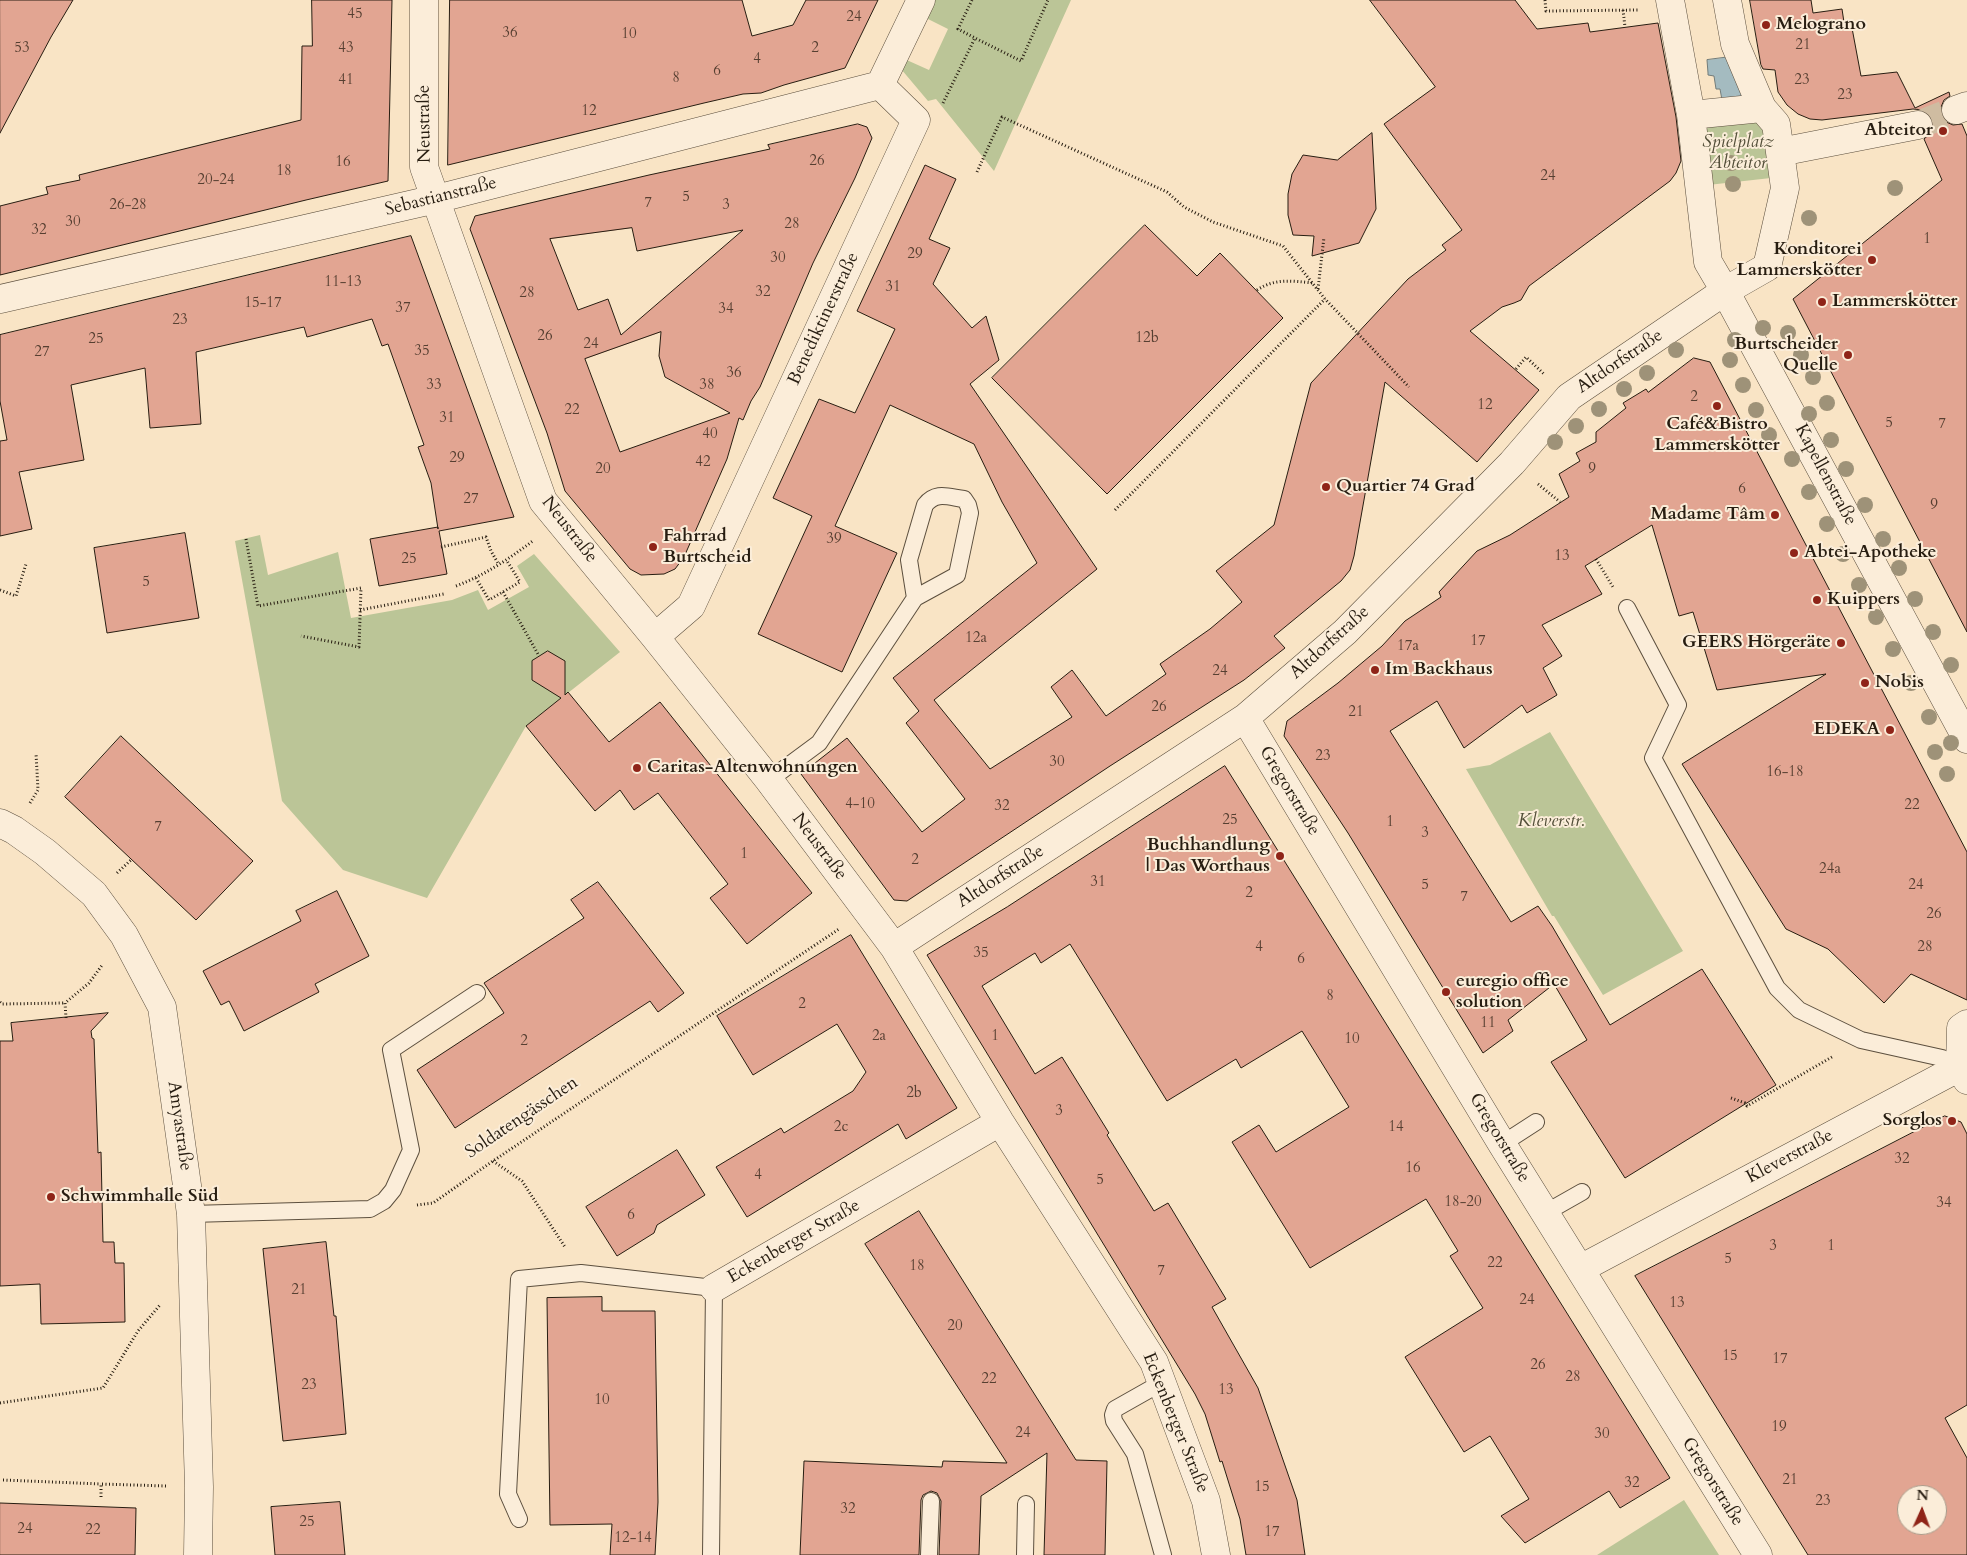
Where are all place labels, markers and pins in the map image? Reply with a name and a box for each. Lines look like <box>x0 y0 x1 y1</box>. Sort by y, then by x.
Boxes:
place label: Melograno <box>1776 14 1866 36</box>
marker: Melograno <box>1760 19 1772 31</box>
place label: Abteitor <box>1864 120 1933 142</box>
marker: Abteitor <box>1937 125 1949 137</box>
place label: Konditorei Lammerskötter <box>1737 239 1862 282</box>
marker: Konditorei Lammerskötter <box>1866 254 1878 266</box>
place label: Lammerskötter <box>1832 291 1957 313</box>
marker: Lammerskötter <box>1816 296 1828 308</box>
place label: Burtscheider Quelle <box>1734 334 1838 376</box>
marker: Burtscheider Quelle <box>1842 349 1854 361</box>
marker: Café&Bistro Lammerskötter <box>1711 400 1723 412</box>
place label: Café&Bistro Lammerskötter <box>1654 414 1780 456</box>
place label: Quartier 74 Grad <box>1336 476 1475 498</box>
marker: Quartier 74 Grad <box>1320 481 1332 493</box>
place label: Madame Tâm <box>1650 504 1765 526</box>
marker: Madame Tâm <box>1769 509 1781 521</box>
place label: Fahrrad Burtscheid <box>663 526 752 568</box>
marker: Fahrrad Burtscheid <box>647 541 659 553</box>
place label: Abtei-Apotheke <box>1804 542 1936 564</box>
marker: Abtei-Apotheke <box>1788 547 1800 559</box>
place label: Kuippers <box>1827 589 1900 611</box>
marker: Kuippers <box>1811 594 1823 606</box>
place label: GEERS Hörgeräte <box>1682 632 1831 654</box>
marker: GEERS Hörgeräte <box>1835 637 1847 649</box>
place label: Im Backhaus <box>1385 659 1493 681</box>
marker: Im Backhaus <box>1369 664 1381 676</box>
place label: Nobis <box>1875 672 1924 694</box>
marker: Nobis <box>1859 677 1871 689</box>
place label: EDEKA <box>1813 719 1880 741</box>
marker: EDEKA <box>1884 724 1896 736</box>
place label: Caritas-Altenwohnungen <box>647 757 858 779</box>
marker: Caritas-Altenwohnungen <box>631 762 643 774</box>
place label: Buchhandlung | Das Worthaus <box>1146 835 1270 878</box>
marker: Buchhandlung | Das Worthaus <box>1274 850 1286 862</box>
place label: euregio office solution <box>1456 971 1569 1014</box>
marker: euregio office solution <box>1440 986 1452 998</box>
place label: Sorglos <box>1883 1110 1942 1132</box>
marker: Sorglos <box>1946 1115 1958 1127</box>
place label: Schwimmhalle Süd <box>61 1186 218 1208</box>
marker: Schwimmhalle Süd <box>45 1191 57 1203</box>

